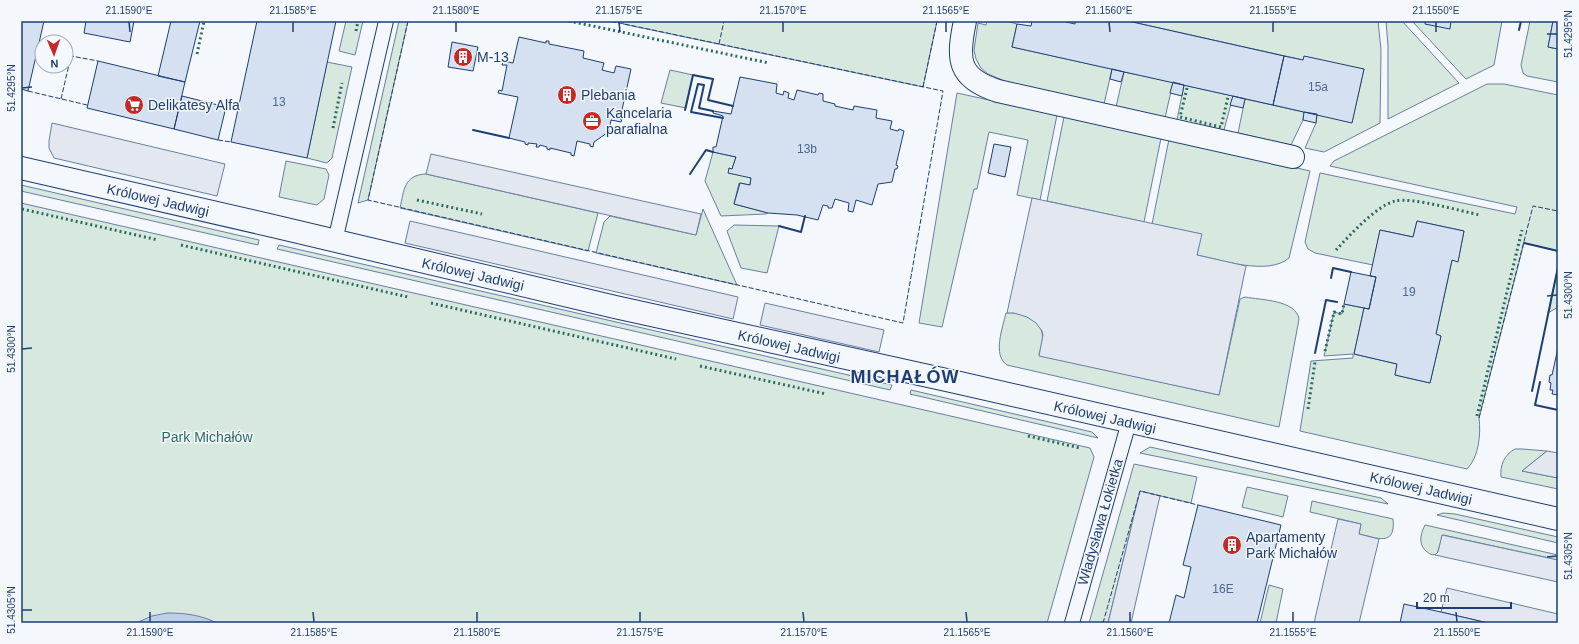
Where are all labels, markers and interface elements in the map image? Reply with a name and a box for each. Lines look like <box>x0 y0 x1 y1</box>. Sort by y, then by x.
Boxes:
text: 21.1590°E <box>106 5 153 16</box>
text: 21.1585°E <box>270 5 317 16</box>
text: 21.1580°E <box>433 5 480 16</box>
text: 21.1575°E <box>596 5 643 16</box>
text: 21.1570°E <box>760 5 807 16</box>
text: 21.1565°E <box>923 5 970 16</box>
text: 21.1560°E <box>1086 5 1133 16</box>
text: 21.1555°E <box>1250 5 1297 16</box>
text: 21.1550°E <box>1413 5 1460 16</box>
text: 51.4295°N <box>1563 10 1574 58</box>
north arrow <box>34 34 74 74</box>
building icon: M-13 <box>452 46 474 68</box>
place label: M-13 <box>477 49 509 65</box>
text: N <box>50 58 59 70</box>
text: 51.4295°N <box>6 64 17 112</box>
house number: 15a <box>1308 80 1328 94</box>
building icon: Plebania <box>556 84 578 106</box>
place label: Plebania <box>581 87 636 103</box>
supermarket icon: Delikatesy Alfa <box>123 94 145 116</box>
house number: 13 <box>272 95 286 109</box>
place label: Delikatesy Alfa <box>148 97 240 113</box>
place label: Kancelaria parafialna <box>606 105 672 137</box>
office icon: Kancelaria parafialna <box>581 110 603 132</box>
house number: 13b <box>797 142 817 156</box>
street label: Królowej Jadwigi <box>105 180 211 220</box>
street label: Królowej Jadwigi <box>420 254 526 294</box>
text: 51.4300°N <box>1563 271 1574 319</box>
house number: 19 <box>1402 285 1416 299</box>
text: 51.4300°N <box>6 325 17 373</box>
street label: Królowej Jadwigi <box>736 326 842 366</box>
district label: MICHAŁÓW <box>851 366 959 387</box>
street label: Królowej Jadwigi <box>1052 397 1158 437</box>
park label: Park Michałów <box>161 429 253 445</box>
street label: Władysława Łokietka <box>1074 457 1126 587</box>
street label: Królowej Jadwigi <box>1368 468 1474 508</box>
place label: Apartamenty Park Michałów <box>1246 529 1338 561</box>
text: 51.4305°N <box>1563 532 1574 580</box>
building icon: Apartamenty Park Michałów <box>1221 534 1243 556</box>
house number: 16E <box>1212 582 1234 596</box>
scale bar <box>1417 584 1511 610</box>
text: 51.4305°N <box>6 586 17 634</box>
text: 20 m <box>1423 591 1450 605</box>
text: 21.1590°E <box>127 627 174 638</box>
text: 21.1585°E <box>291 627 338 638</box>
text: 21.1580°E <box>454 627 501 638</box>
text: 21.1575°E <box>617 627 664 638</box>
text: 21.1570°E <box>781 627 828 638</box>
text: 21.1565°E <box>944 627 991 638</box>
text: 21.1560°E <box>1107 627 1154 638</box>
text: 21.1555°E <box>1270 627 1317 638</box>
text: 21.1550°E <box>1434 627 1481 638</box>

